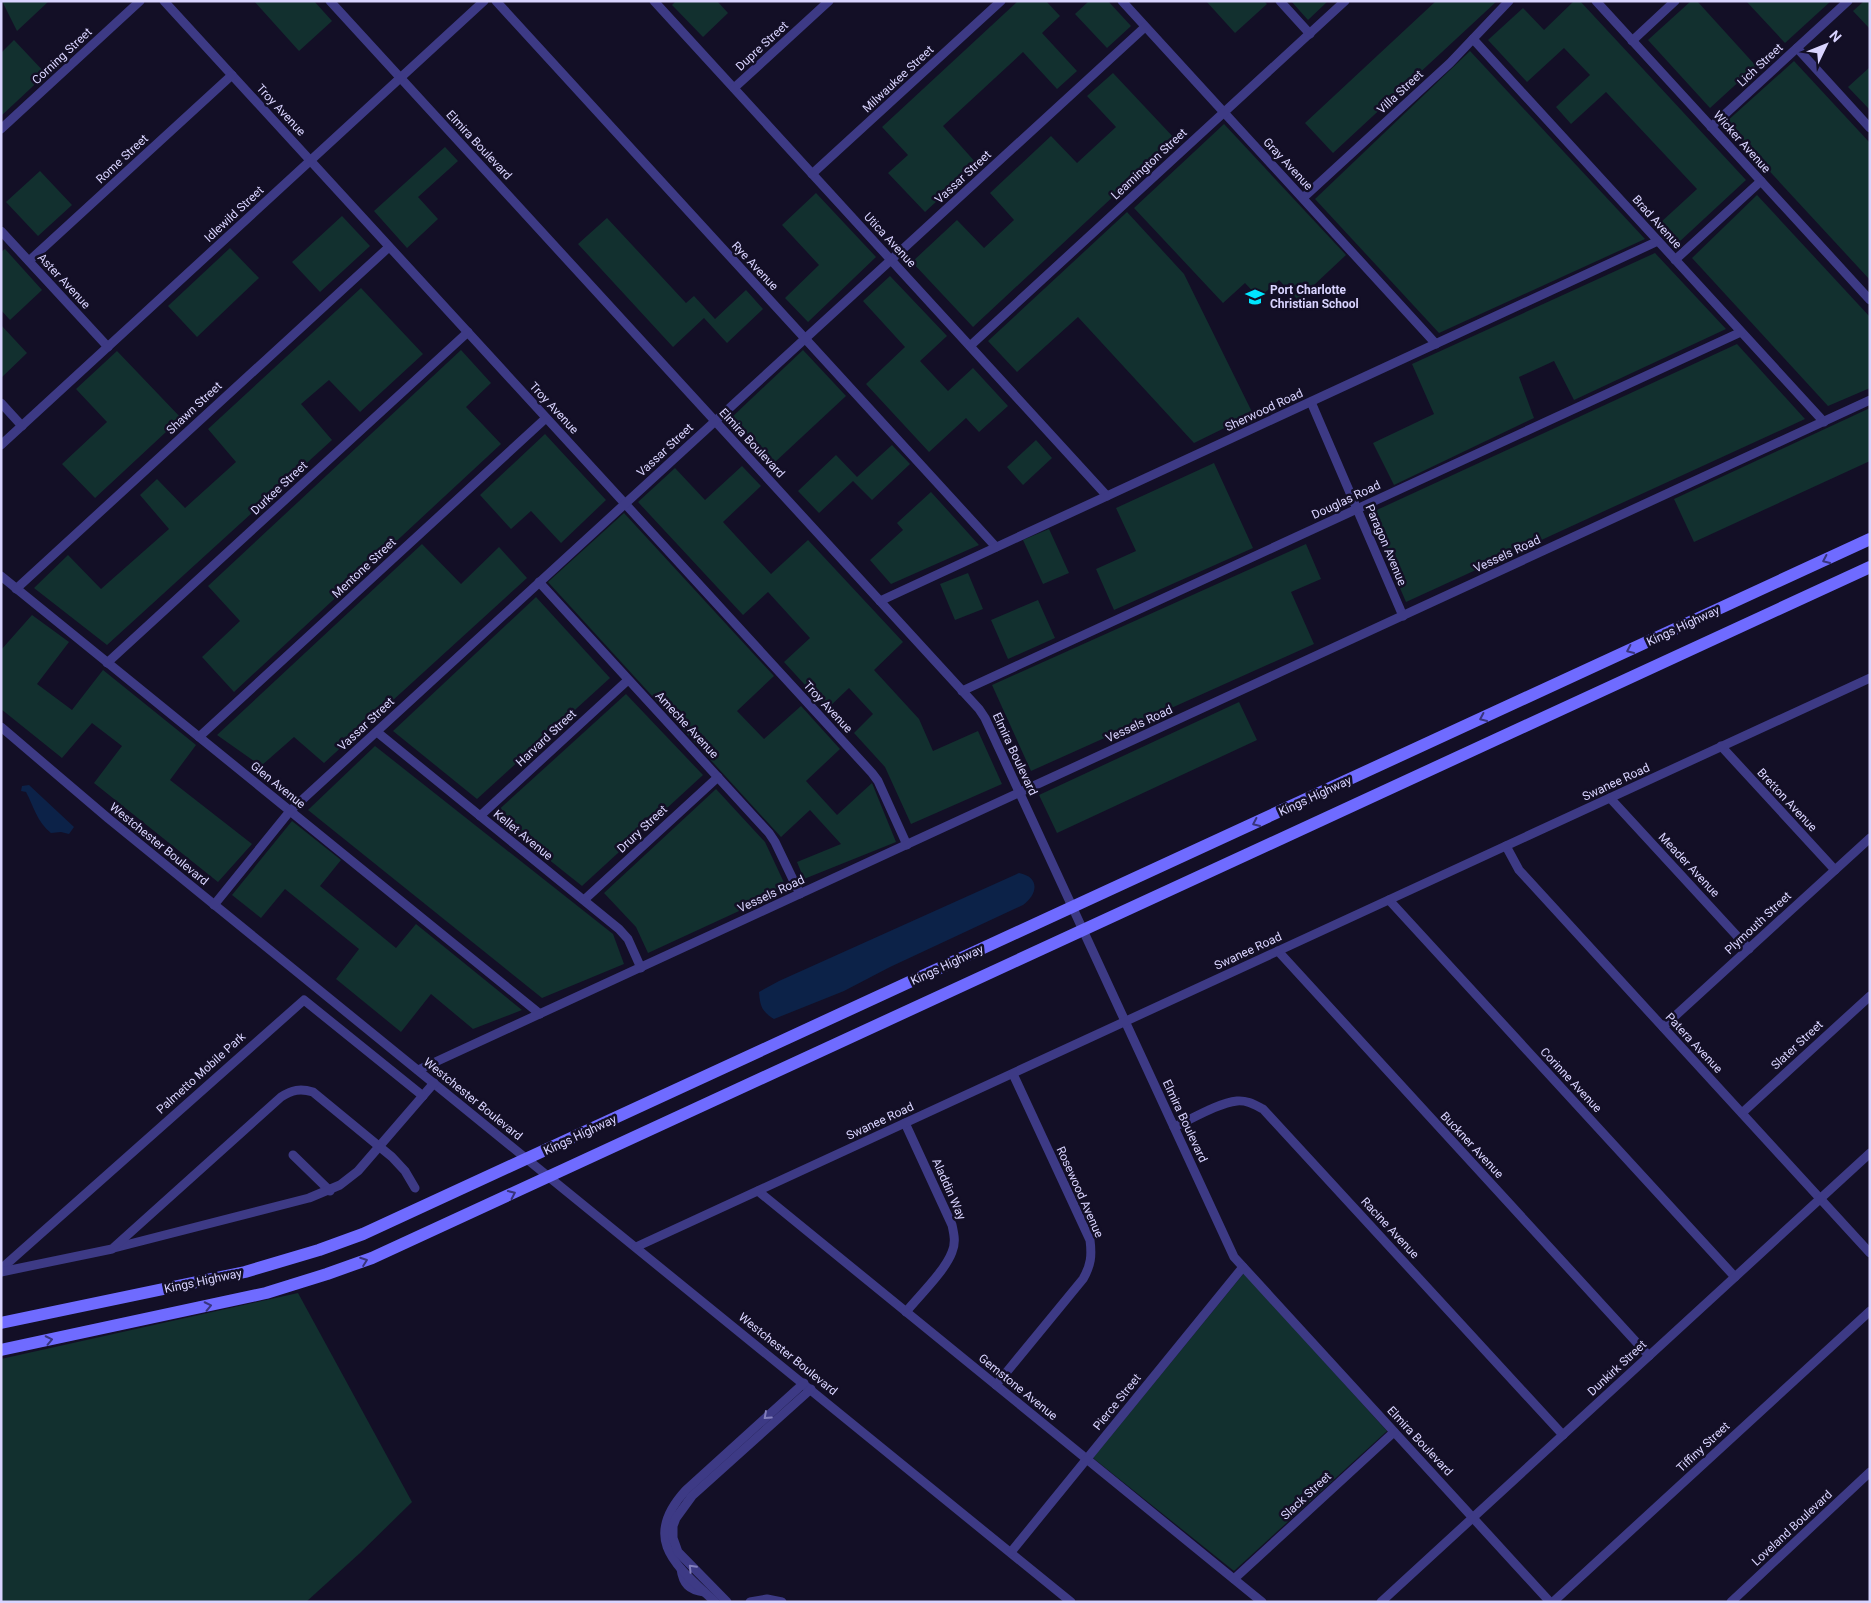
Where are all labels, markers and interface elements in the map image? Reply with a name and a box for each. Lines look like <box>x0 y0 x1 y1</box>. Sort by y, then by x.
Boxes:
street label: Dupre Street <box>733 18 791 74</box>
north arrow <box>1801 20 1851 70</box>
street label: Corning Street <box>29 25 95 87</box>
text: N <box>1826 27 1845 45</box>
street label: Lich Street <box>1734 40 1786 90</box>
street label: Milwaukee Street <box>860 43 936 115</box>
street label: Villa Street <box>1374 67 1426 117</box>
street label: Troy Avenue <box>254 81 308 139</box>
street label: Elmira Boulevard <box>443 107 515 183</box>
street label: Wicker Avenue <box>1711 108 1773 176</box>
street label: Leamington Street <box>1108 125 1190 203</box>
street label: Rome Street <box>93 131 151 187</box>
street label: Gray Avenue <box>1260 135 1316 193</box>
street label: Vassar Street <box>932 147 994 207</box>
street label: Idlewild Street <box>202 183 266 245</box>
street label: Brad Avenue <box>1629 192 1685 252</box>
street label: Utica Avenue <box>861 210 919 270</box>
street label: Rye Avenue <box>729 239 781 293</box>
street label: Aster Avenue <box>35 250 93 312</box>
place label: Port Charlotte Christian School <box>1270 283 1359 311</box>
school or university icon: Port Charlotte Christian School <box>1244 286 1266 308</box>
street label: Shawn Street <box>163 379 225 437</box>
street label: Troy Avenue <box>527 379 581 437</box>
street label: Sherwood Road <box>1223 386 1305 434</box>
street label: Elmira Boulevard <box>716 405 788 481</box>
street label: Vassar Street <box>634 420 696 480</box>
street label: Durkee Street <box>248 458 310 518</box>
street label: Douglas Road <box>1309 478 1383 522</box>
street label: Paragon Avenue <box>1363 502 1409 588</box>
street label: Vessels Road <box>1471 532 1543 576</box>
street label: Mentone Street <box>329 535 399 601</box>
one-way arrow <box>1822 553 1831 563</box>
street label: Kings Highway <box>1644 603 1722 649</box>
one-way arrow <box>1626 643 1635 654</box>
street label: Troy Avenue <box>801 678 855 736</box>
street label: Ameche Avenue <box>652 689 722 761</box>
street label: Vassar Street <box>335 694 397 754</box>
street label: Vessels Road <box>1103 702 1175 746</box>
street label: Harvard Street <box>513 707 579 769</box>
street label: Elmira Boulevard <box>990 710 1040 798</box>
one-way arrow <box>1479 712 1488 722</box>
street label: Glen Avenue <box>248 759 308 811</box>
street label: Swanee Road <box>1580 760 1652 804</box>
street label: Bretton Avenue <box>1754 766 1820 834</box>
street label: Kings Highway <box>1276 773 1354 819</box>
street label: Westchester Boulevard <box>107 800 211 888</box>
street label: Drury Street <box>614 802 670 856</box>
street label: Kellet Avenue <box>491 807 555 863</box>
one-way arrow <box>1252 816 1261 827</box>
street label: Meader Avenue <box>1656 830 1722 900</box>
street label: Vessels Road <box>735 872 807 916</box>
street label: Plymouth Street <box>1722 889 1794 957</box>
street label: Swanee Road <box>1212 929 1284 973</box>
street label: Kings Highway <box>908 942 986 988</box>
street label: Patera Avenue <box>1663 1010 1725 1076</box>
street label: Slater Street <box>1768 1017 1826 1072</box>
street label: Palmetto Mobile Park <box>154 1029 249 1117</box>
street label: Corinne Avenue <box>1537 1045 1605 1115</box>
street label: Westchester Boulevard <box>421 1055 525 1143</box>
street label: Elmira Boulevard <box>1160 1077 1210 1165</box>
street label: Swanee Road <box>844 1099 916 1143</box>
street label: Buckner Avenue <box>1438 1109 1506 1181</box>
street label: Kings Highway <box>541 1112 619 1158</box>
street label: Rosewood Avenue <box>1054 1144 1106 1240</box>
street label: Aladdin Way <box>929 1156 969 1222</box>
one-way arrow <box>507 1190 516 1201</box>
street label: Racine Avenue <box>1358 1195 1422 1261</box>
one-way arrow <box>359 1257 367 1267</box>
street label: Kings Highway <box>163 1266 243 1296</box>
one-way arrow <box>203 1302 212 1312</box>
street label: Westchester Boulevard <box>736 1310 840 1398</box>
one-way arrow <box>44 1335 53 1346</box>
street label: Dunkirk Street <box>1585 1337 1649 1399</box>
street label: Gemstone Avenue <box>976 1351 1060 1423</box>
street label: Pierce Street <box>1090 1371 1144 1433</box>
street label: Elmira Boulevard <box>1384 1403 1456 1479</box>
one-way arrow <box>764 1410 773 1419</box>
street label: Tiffiny Street <box>1674 1419 1732 1475</box>
street label: Slack Street <box>1278 1469 1334 1523</box>
street label: Loveland Boulevard <box>1749 1487 1835 1569</box>
one-way arrow <box>689 1564 698 1573</box>

